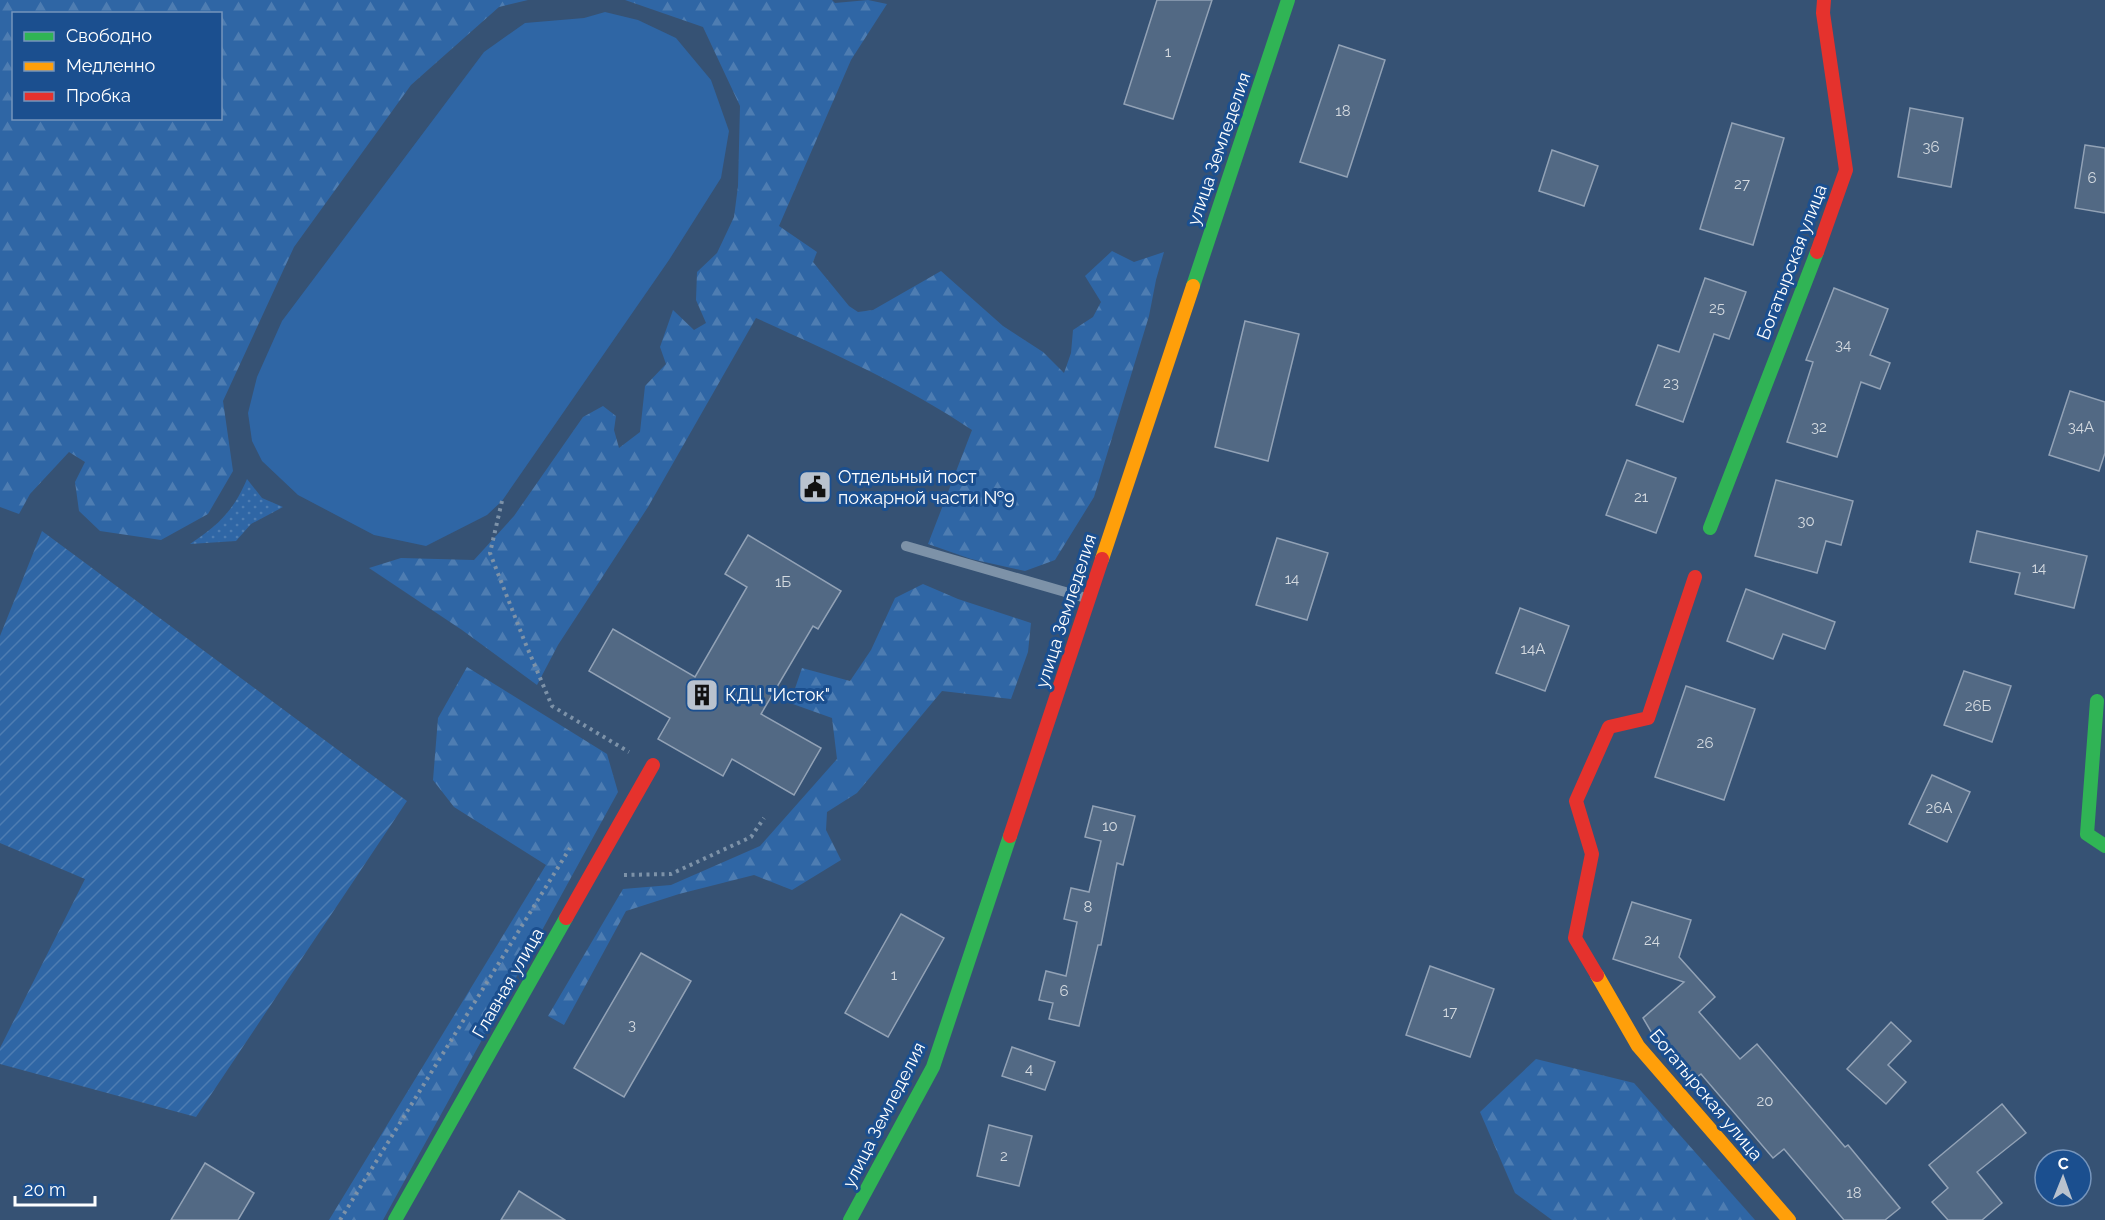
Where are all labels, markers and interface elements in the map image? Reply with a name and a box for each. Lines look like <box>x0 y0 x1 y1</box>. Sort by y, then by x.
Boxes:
legend <box>12 12 222 120</box>
text: Свободно <box>66 25 152 46</box>
house number: 1 <box>1165 43 1172 61</box>
text: Медленно <box>66 55 155 76</box>
street label: улица Земледелия <box>1182 70 1255 228</box>
text: Пробка <box>66 85 131 106</box>
house number: 18 <box>1335 102 1351 120</box>
house number: 36 <box>1922 138 1940 156</box>
house number: 6 <box>2087 169 2097 187</box>
house number: 27 <box>1734 175 1750 193</box>
street label: Богатырская улица <box>1752 181 1831 342</box>
house number: 25 <box>1709 299 1725 317</box>
house number: 34 <box>1835 336 1851 354</box>
house number: 23 <box>1663 374 1679 392</box>
house number: 32 <box>1811 418 1827 436</box>
house number: 34А <box>2068 418 2094 436</box>
place label: Отдельный пост пожарной части №9 <box>838 466 1014 508</box>
public building icon: Отдельный пост пожарной части №9 <box>797 469 833 505</box>
house number: 21 <box>1634 488 1649 506</box>
house number: 30 <box>1797 512 1815 530</box>
street label: улица Земледелия <box>1031 531 1100 690</box>
house number: 14 <box>2032 559 2046 577</box>
house number: 14 <box>1285 570 1299 588</box>
house number: 1Б <box>775 573 791 591</box>
house number: 14А <box>1521 640 1545 658</box>
building icon: КДЦ "Исток" <box>684 677 720 713</box>
place label: КДЦ "Исток" <box>725 684 830 705</box>
house number: 26Б <box>1965 697 1992 715</box>
house number: 26 <box>1697 734 1713 752</box>
house number: 26А <box>1926 799 1952 817</box>
house number: 10 <box>1102 817 1118 835</box>
house number: 8 <box>1084 898 1093 916</box>
street label: Главная улица <box>468 924 548 1042</box>
house number: 24 <box>1644 931 1660 949</box>
house number: 1 <box>891 966 898 984</box>
house number: 6 <box>1059 982 1069 1000</box>
house number: 17 <box>1443 1003 1457 1021</box>
house number: 3 <box>628 1016 636 1034</box>
street label: Богатырская улица <box>1645 1025 1767 1164</box>
street label: улица Земледелия <box>838 1038 929 1191</box>
house number: 4 <box>1025 1060 1033 1078</box>
house number: 20 <box>1757 1092 1774 1110</box>
house number: 2 <box>1000 1147 1008 1165</box>
north arrow <box>2033 1148 2093 1208</box>
text: С <box>2058 1154 2069 1173</box>
scale bar <box>15 1169 94 1207</box>
text: 20 m <box>24 1179 66 1200</box>
house number: 18 <box>1846 1184 1862 1202</box>

